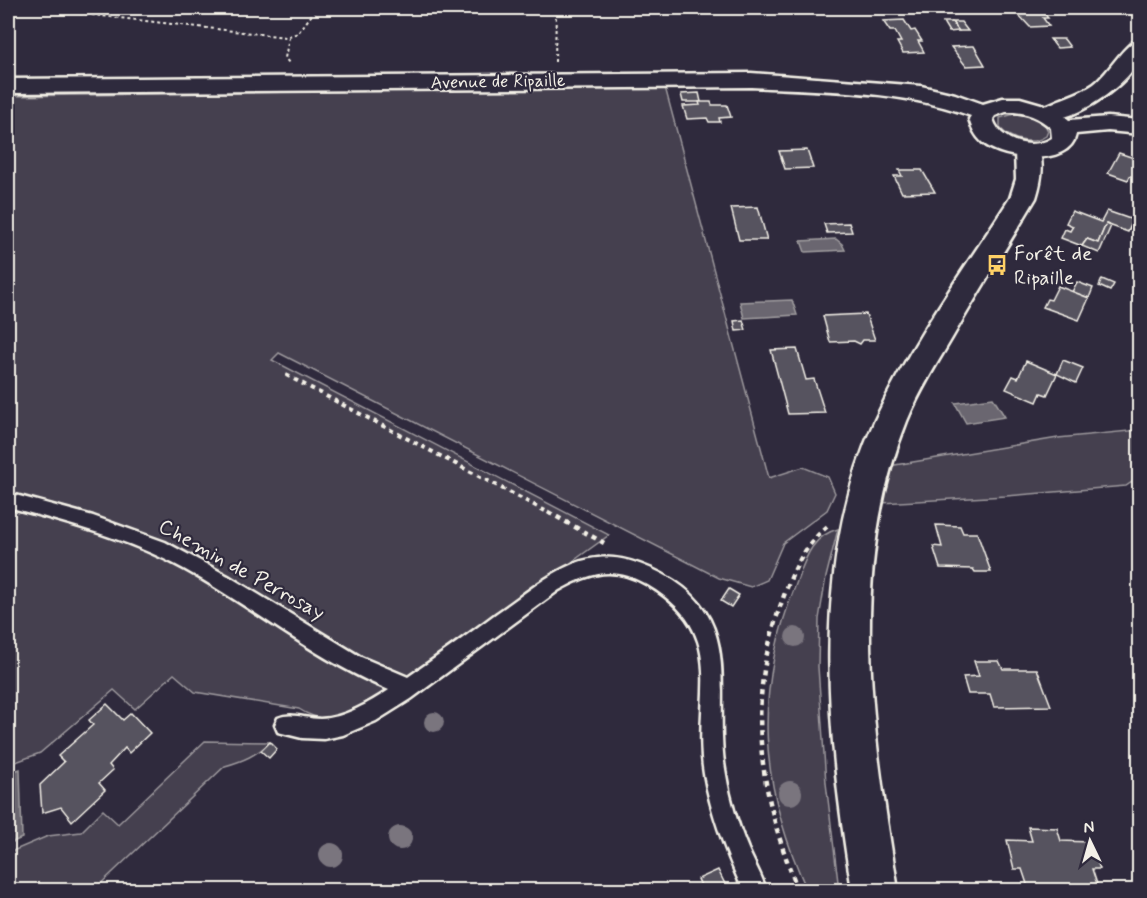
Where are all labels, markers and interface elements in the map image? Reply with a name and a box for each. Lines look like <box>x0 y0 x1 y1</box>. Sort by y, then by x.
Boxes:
street label: Avenue de Ripaille <box>431 69 566 95</box>
place label: Forêt de Ripaille <box>1014 240 1092 292</box>
bus stop icon: Forêt de Ripaille <box>985 253 1009 277</box>
street label: Chemin de Perrosay <box>153 512 330 627</box>
north arrow <box>1060 811 1120 871</box>
text: N <box>1083 817 1095 838</box>

